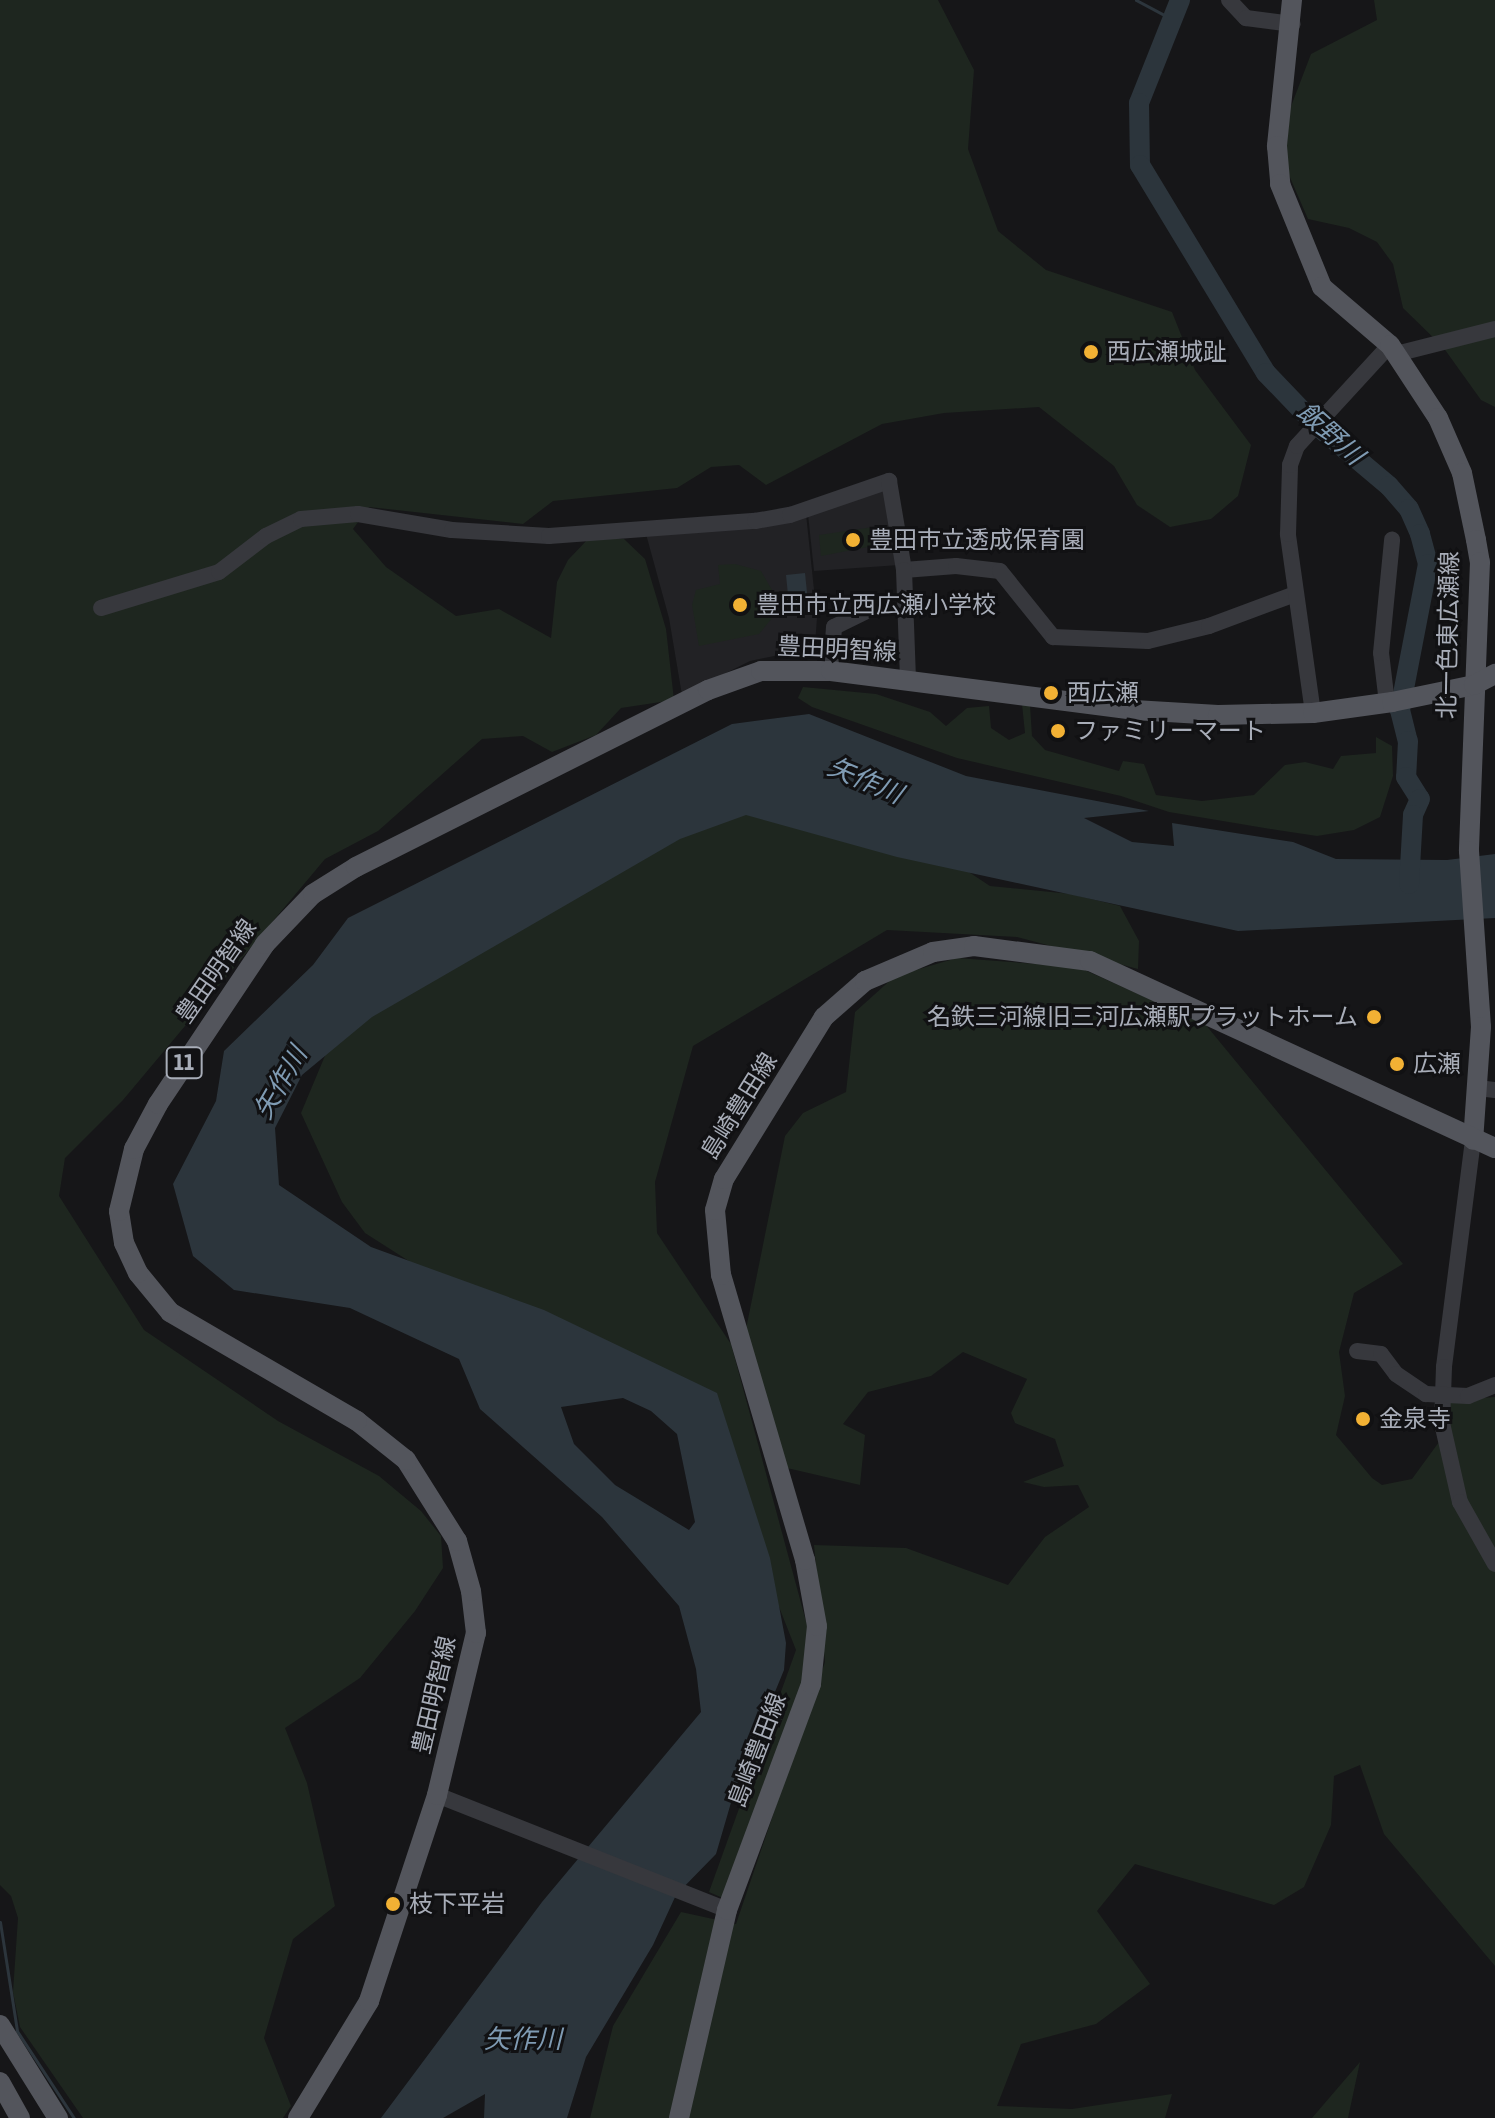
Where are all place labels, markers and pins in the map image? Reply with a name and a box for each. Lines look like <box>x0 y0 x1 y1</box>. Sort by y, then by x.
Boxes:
place label: 西広瀬城趾 <box>1107 338 1227 366</box>
marker: 西広瀬城趾 <box>1082 343 1100 361</box>
place label: 豊田市立透成保育園 <box>869 526 1085 554</box>
marker: 豊田市立透成保育園 <box>844 531 862 549</box>
place label: 豊田市立西広瀬小学校 <box>756 591 996 619</box>
marker: 豊田市立西広瀬小学校 <box>731 596 749 614</box>
place label: 西広瀬 <box>1067 679 1139 707</box>
marker: 西広瀬 <box>1042 684 1060 702</box>
place label: ファミリーマート <box>1074 717 1266 745</box>
marker: ファミリーマート <box>1049 722 1067 740</box>
place label: 名鉄三河線旧三河広瀬駅プラットホーム <box>926 1003 1358 1031</box>
marker: 名鉄三河線旧三河広瀬駅プラットホーム <box>1365 1008 1383 1026</box>
place label: 広瀬 <box>1413 1050 1461 1078</box>
marker: 広瀬 <box>1388 1055 1406 1073</box>
place label: 金泉寺 <box>1379 1405 1451 1433</box>
marker: 金泉寺 <box>1354 1410 1372 1428</box>
place label: 枝下平岩 <box>409 1890 505 1918</box>
marker: 枝下平岩 <box>384 1895 402 1913</box>

